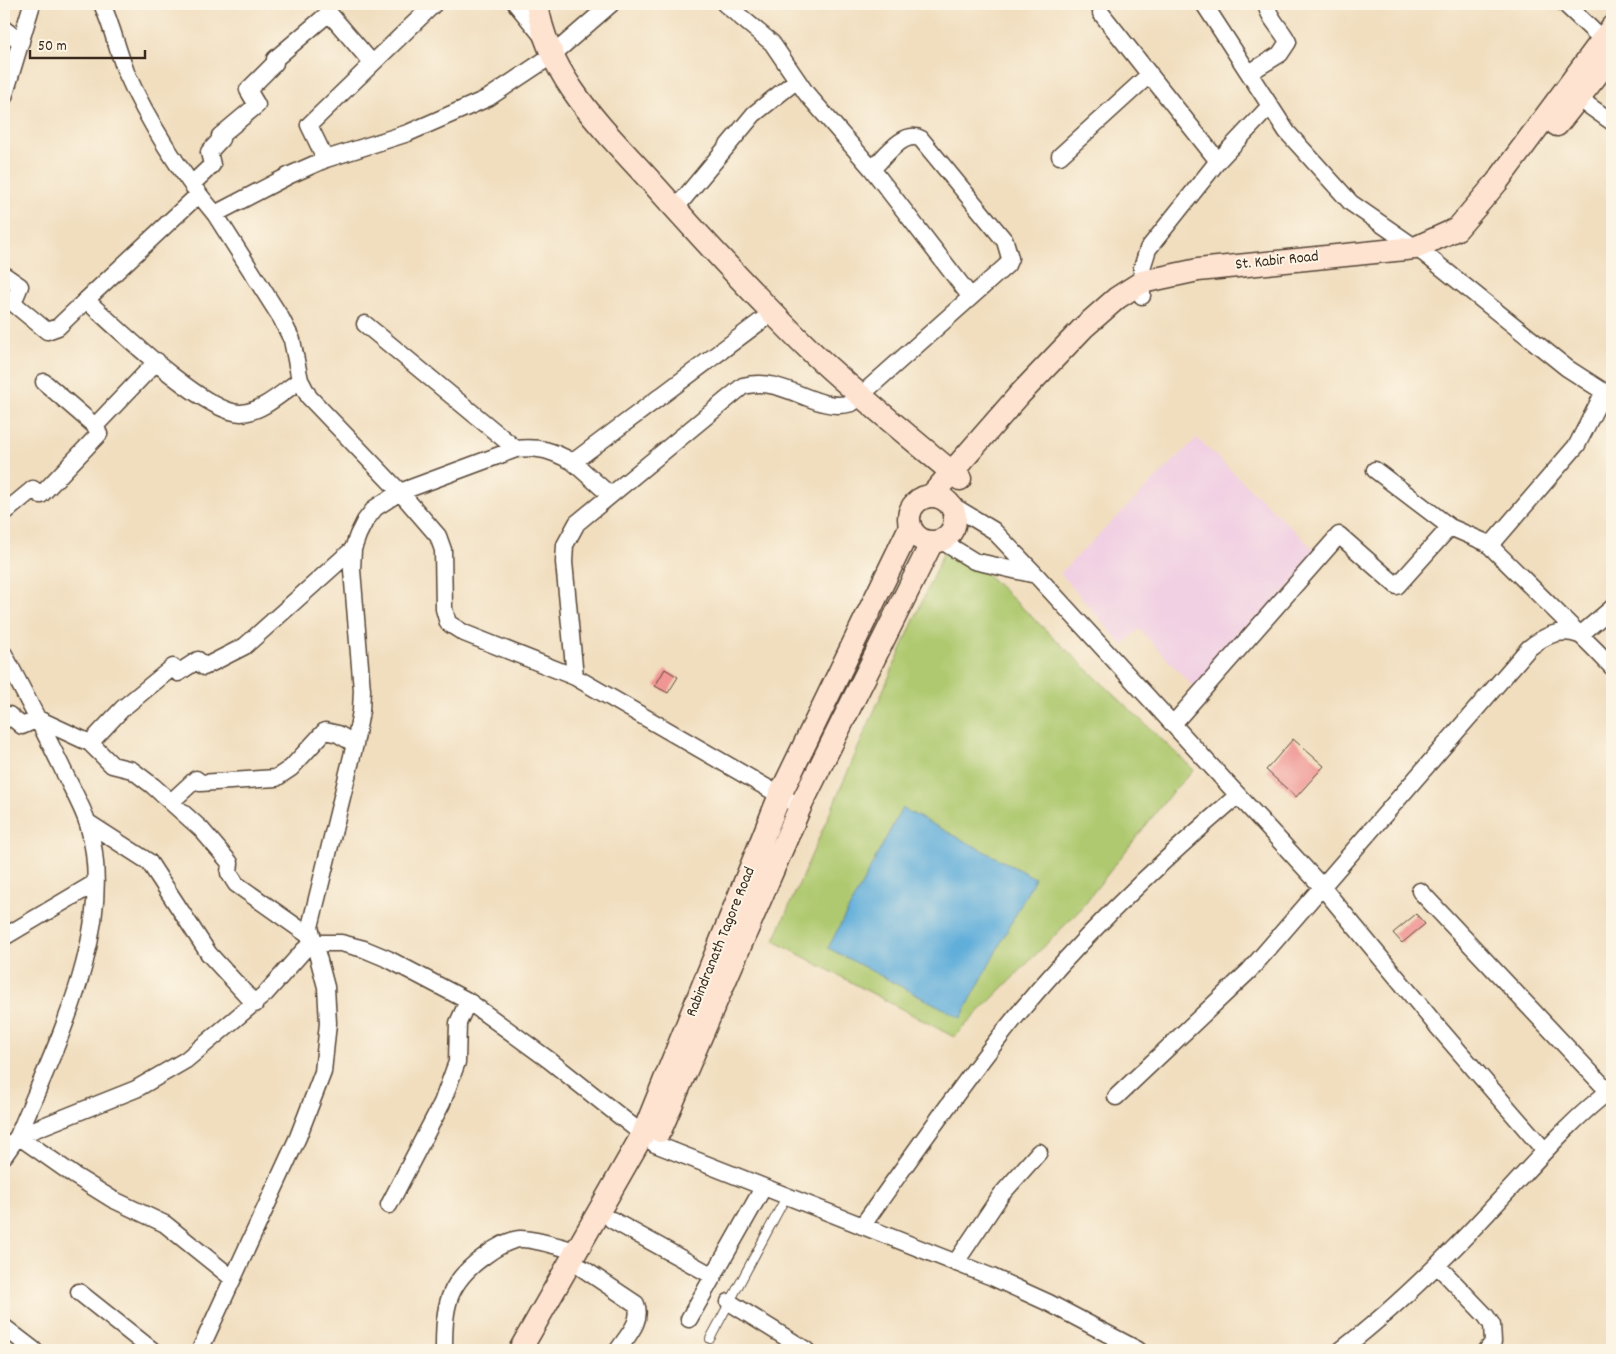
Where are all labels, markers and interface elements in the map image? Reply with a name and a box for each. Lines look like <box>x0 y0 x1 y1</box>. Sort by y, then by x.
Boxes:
scale bar <box>30 28 145 60</box>
text: 50 m <box>38 36 67 58</box>
street label: St. Kabir Road <box>1234 245 1320 277</box>
street label: Rabindranath Tagore Road <box>680 864 762 1020</box>

